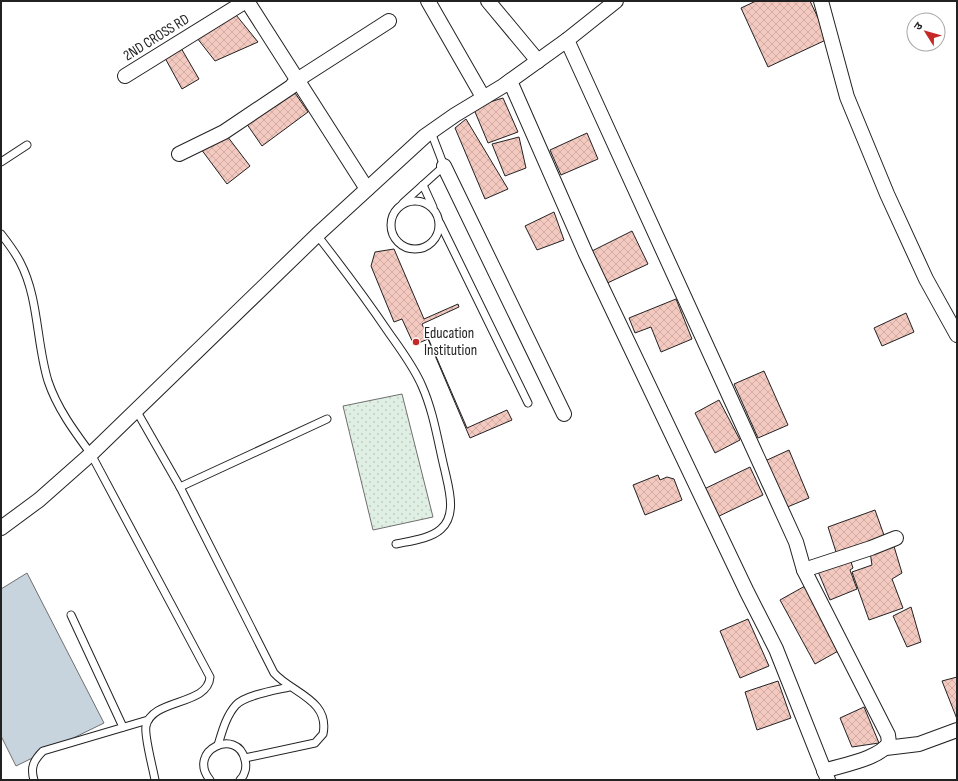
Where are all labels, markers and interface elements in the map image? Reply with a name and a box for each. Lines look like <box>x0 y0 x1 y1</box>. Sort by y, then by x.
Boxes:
street label: 2ND CROSS RD <box>120 10 193 65</box>
north arrow <box>906 12 946 52</box>
text: उ <box>911 19 926 33</box>
place label: Education Institution <box>424 324 477 360</box>
marker: Education Institution <box>411 337 421 347</box>

